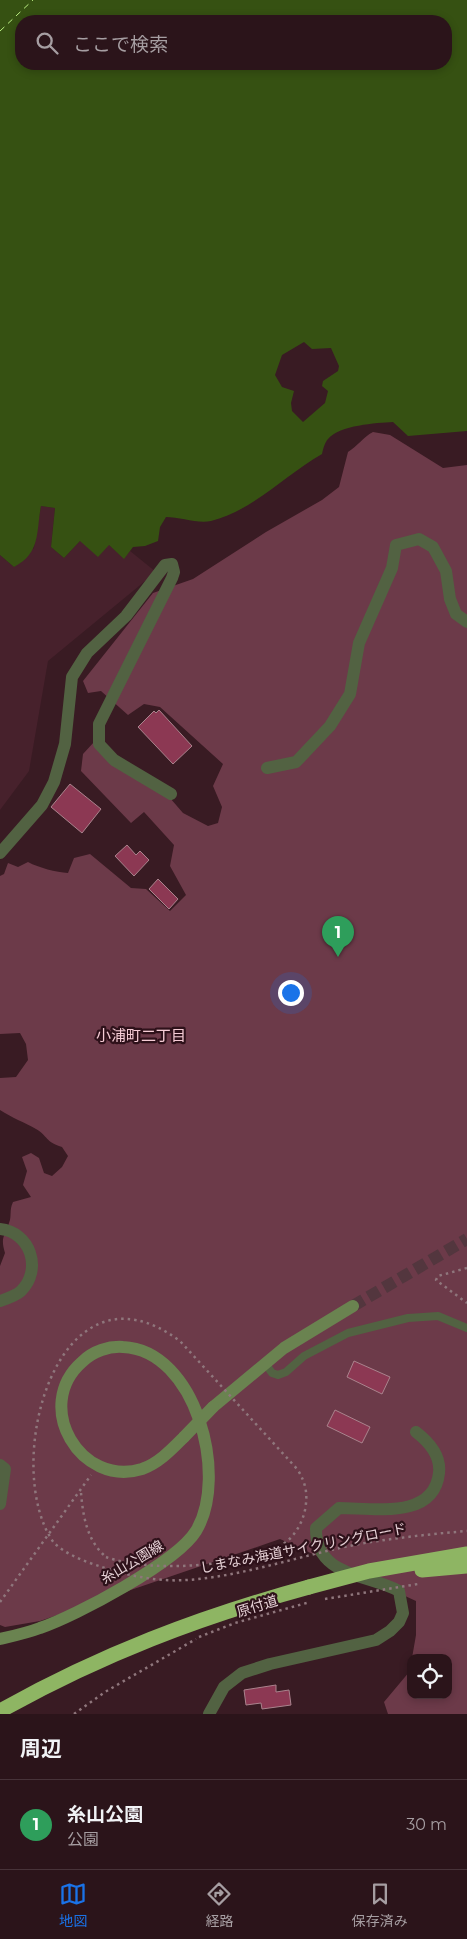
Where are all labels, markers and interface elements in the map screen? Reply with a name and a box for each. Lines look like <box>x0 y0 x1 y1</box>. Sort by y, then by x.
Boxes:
search box <box>15 15 452 70</box>
icon: search <box>33 29 61 57</box>
text: ここで検索 <box>73 33 168 56</box>
pin: 1 <box>322 916 354 957</box>
your location <box>278 980 304 1006</box>
district label: 小浦町二丁目 <box>96 1026 186 1045</box>
street label: しまなみ海道サイクリングロード <box>198 1519 408 1577</box>
street label: 糸山公園線 <box>97 1536 167 1588</box>
street label: 原付道 <box>234 1591 280 1621</box>
map controls <box>407 1654 452 1699</box>
button: locate <box>407 1654 452 1699</box>
text: 周辺 <box>20 1736 62 1761</box>
text: 糸山公園 <box>67 1803 143 1826</box>
text: 1 <box>33 1815 39 1834</box>
text: 30 m <box>406 1815 447 1834</box>
text: 公園 <box>67 1830 99 1849</box>
tab: 地図 <box>59 1880 87 1930</box>
tab: 経路 <box>205 1880 233 1930</box>
tab: 保存済み <box>352 1880 408 1930</box>

